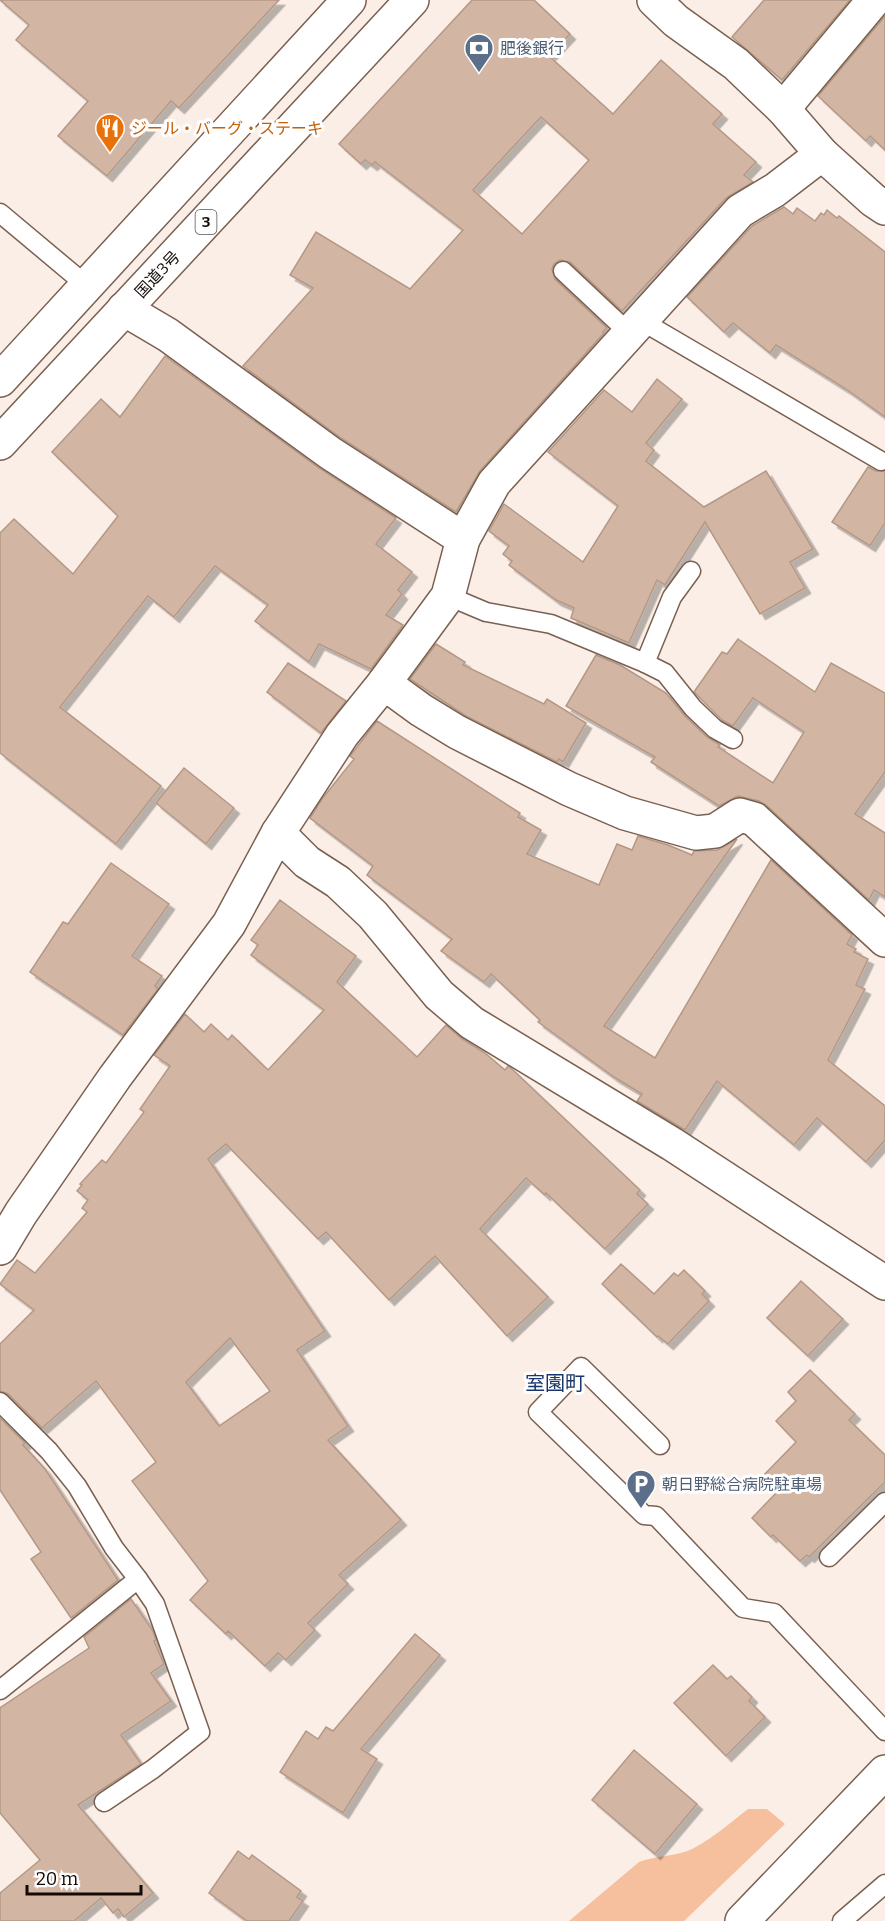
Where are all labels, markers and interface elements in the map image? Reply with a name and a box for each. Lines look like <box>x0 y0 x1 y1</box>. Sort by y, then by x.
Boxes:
bank icon: 肥後銀行 <box>463 32 495 74</box>
place label: 肥後銀行 <box>500 39 564 58</box>
restaurant icon: ジール・バーグ・ステーキ <box>94 112 126 154</box>
place label: ジール・バーグ・ステーキ <box>131 119 323 138</box>
road number: 3 <box>196 210 216 234</box>
street label: 国道3号 <box>131 247 184 302</box>
district label: 室園町 <box>525 1371 585 1395</box>
parking icon: 朝日野総合病院駐車場 <box>625 1468 657 1510</box>
place label: 朝日野総合病院駐車場 <box>662 1475 822 1494</box>
scale bar <box>27 1858 141 1896</box>
text: 20 m <box>36 1868 78 1890</box>

